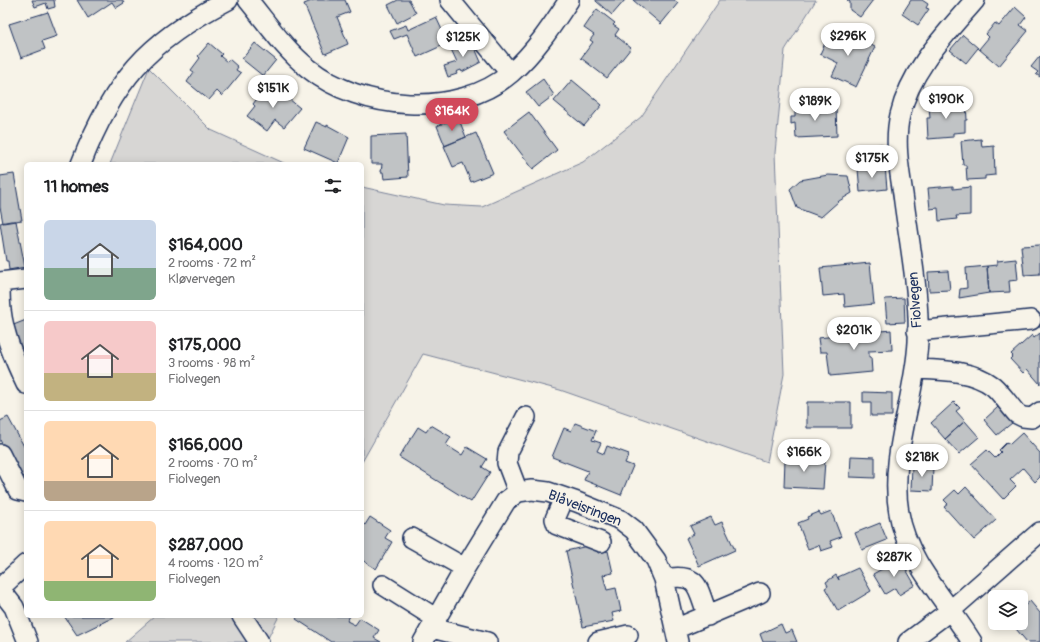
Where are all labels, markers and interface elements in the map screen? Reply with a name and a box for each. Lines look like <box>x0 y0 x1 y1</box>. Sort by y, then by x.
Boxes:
pin: $296K <box>820 23 876 57</box>
pin: $125K <box>435 24 491 58</box>
text: $296K <box>830 28 866 44</box>
text: $125K <box>446 29 480 45</box>
pin: $151K <box>245 75 301 109</box>
text: $151K <box>257 80 289 96</box>
pin: $190K <box>918 86 974 120</box>
pin: $189K <box>787 88 843 122</box>
text: $190K <box>928 91 964 107</box>
text: $189K <box>798 93 832 109</box>
pin: $164K <box>424 98 480 132</box>
text: $164K <box>434 103 470 119</box>
pin: $175K <box>844 145 900 179</box>
text: $175K <box>855 150 889 166</box>
icon: filters <box>322 175 344 197</box>
text: 11 homes <box>44 176 109 197</box>
text: $164,000 <box>168 234 243 255</box>
icon: home <box>76 236 124 284</box>
text: 2 rooms · 72 m² <box>168 255 256 271</box>
text: Kløvervegen <box>168 271 235 287</box>
street label: Fiolvegen <box>905 271 925 329</box>
pin: $201K <box>826 317 882 351</box>
text: $201K <box>836 322 872 338</box>
text: $175,000 <box>168 334 241 355</box>
icon: home <box>76 337 124 385</box>
text: 3 rooms · 98 m² <box>168 355 255 371</box>
text: Fiolvegen <box>168 371 221 387</box>
text: $166,000 <box>168 434 243 455</box>
icon: home <box>76 437 124 485</box>
pin: $166K <box>776 439 832 473</box>
text: $166K <box>786 444 822 460</box>
pin: $218K <box>894 444 950 478</box>
text: $218K <box>905 449 939 465</box>
text: 2 rooms · 70 m² <box>168 455 258 471</box>
text: Fiolvegen <box>168 471 221 487</box>
street label: Blåveisringen <box>546 486 624 530</box>
text: $287,000 <box>168 534 243 555</box>
icon: home <box>76 537 124 585</box>
pin: $287K <box>866 544 922 578</box>
text: $287K <box>876 549 912 565</box>
text: 4 rooms · 120 m² <box>168 555 263 571</box>
text: Fiolvegen <box>168 571 221 587</box>
map controls <box>988 590 1028 630</box>
button: layers <box>988 590 1028 630</box>

